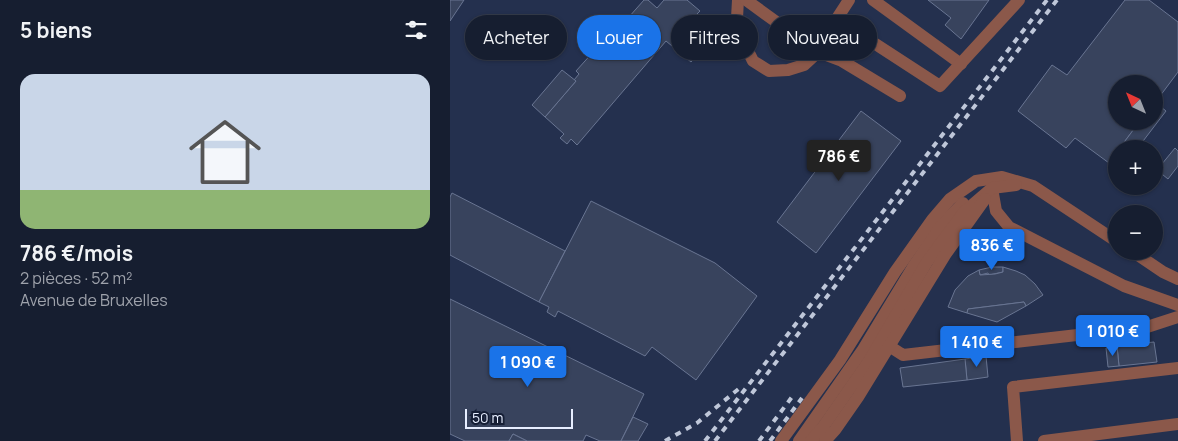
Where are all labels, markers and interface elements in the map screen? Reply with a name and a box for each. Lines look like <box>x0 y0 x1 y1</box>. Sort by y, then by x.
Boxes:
chip: Acheter <box>465 15 567 60</box>
chip: Louer <box>577 15 661 60</box>
chip: Filtres <box>671 15 758 60</box>
chip: Nouveau <box>768 15 877 60</box>
text: 5 biens <box>20 16 92 44</box>
icon: filters <box>402 16 430 44</box>
north arrow <box>1108 75 1162 130</box>
map controls <box>1108 75 1163 260</box>
icon: home <box>180 107 270 197</box>
pin: 786 € <box>804 140 874 182</box>
button: + <box>1108 140 1163 195</box>
text: 786 € <box>818 145 860 167</box>
button: − <box>1108 205 1163 260</box>
pin: 836 € <box>957 228 1027 271</box>
text: 836 € <box>970 234 1014 256</box>
text: 786 €/mois <box>20 239 133 267</box>
text: 2 pièces · 52 m² <box>20 267 132 289</box>
text: Avenue de Bruxelles <box>20 289 168 311</box>
pin: 1 010 € <box>1067 314 1159 357</box>
text: 1 010 € <box>1087 320 1139 342</box>
pin: 1 410 € <box>931 326 1023 368</box>
text: 1 410 € <box>951 331 1003 353</box>
pin: 1 090 € <box>482 346 574 388</box>
text: 1 090 € <box>500 351 556 373</box>
scale bar <box>465 406 572 429</box>
text: 50 m <box>472 408 503 427</box>

